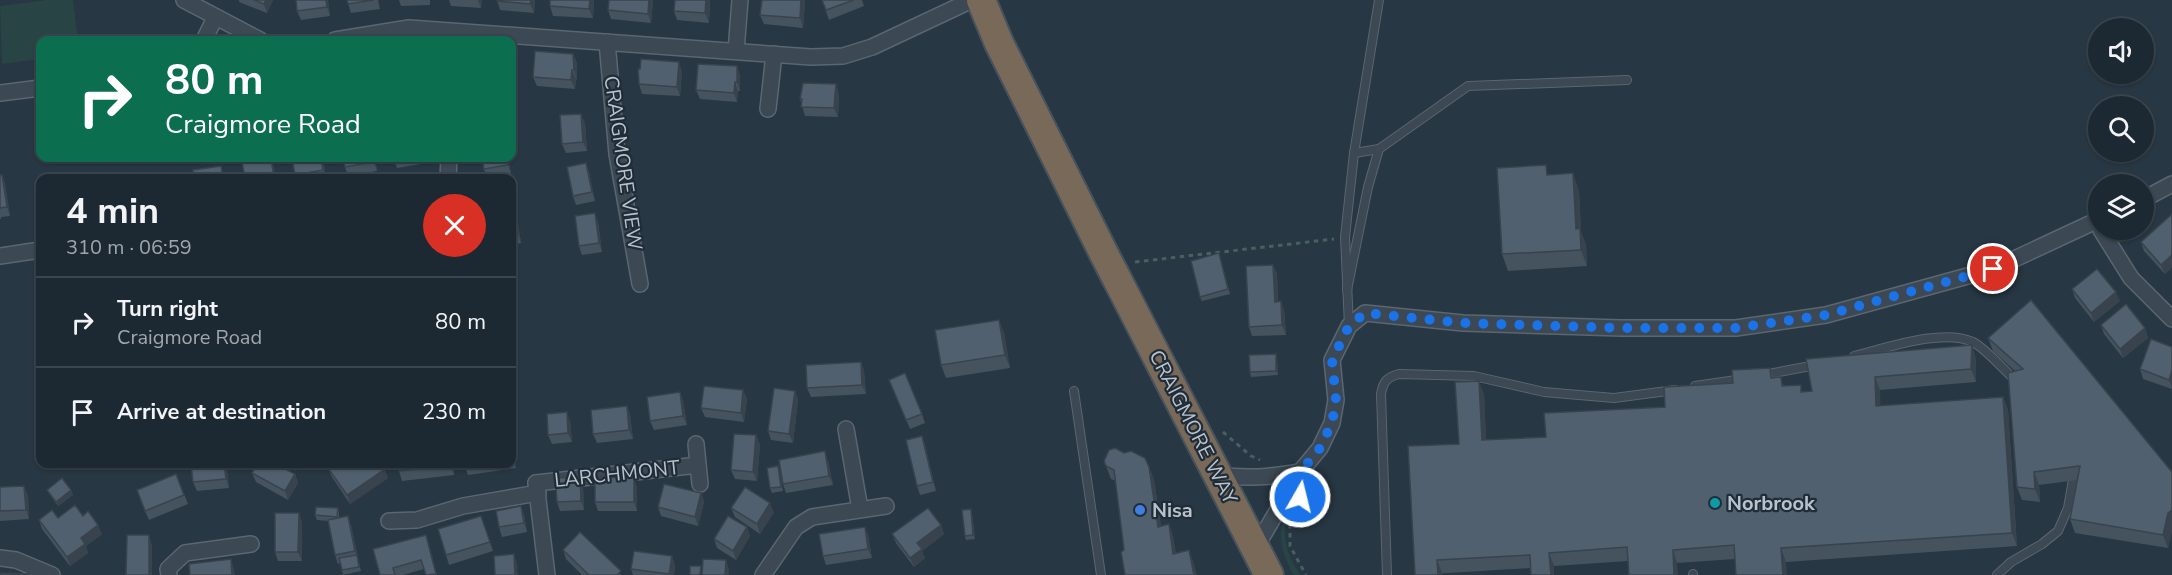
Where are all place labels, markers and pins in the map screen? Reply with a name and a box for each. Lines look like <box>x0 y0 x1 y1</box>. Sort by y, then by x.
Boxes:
pin <box>1967 243 2018 294</box>
place label: Norbrook <box>1727 490 1816 517</box>
marker: Norbrook <box>1708 496 1722 510</box>
place label: Nisa <box>1152 497 1193 524</box>
marker: Nisa <box>1133 503 1147 517</box>

